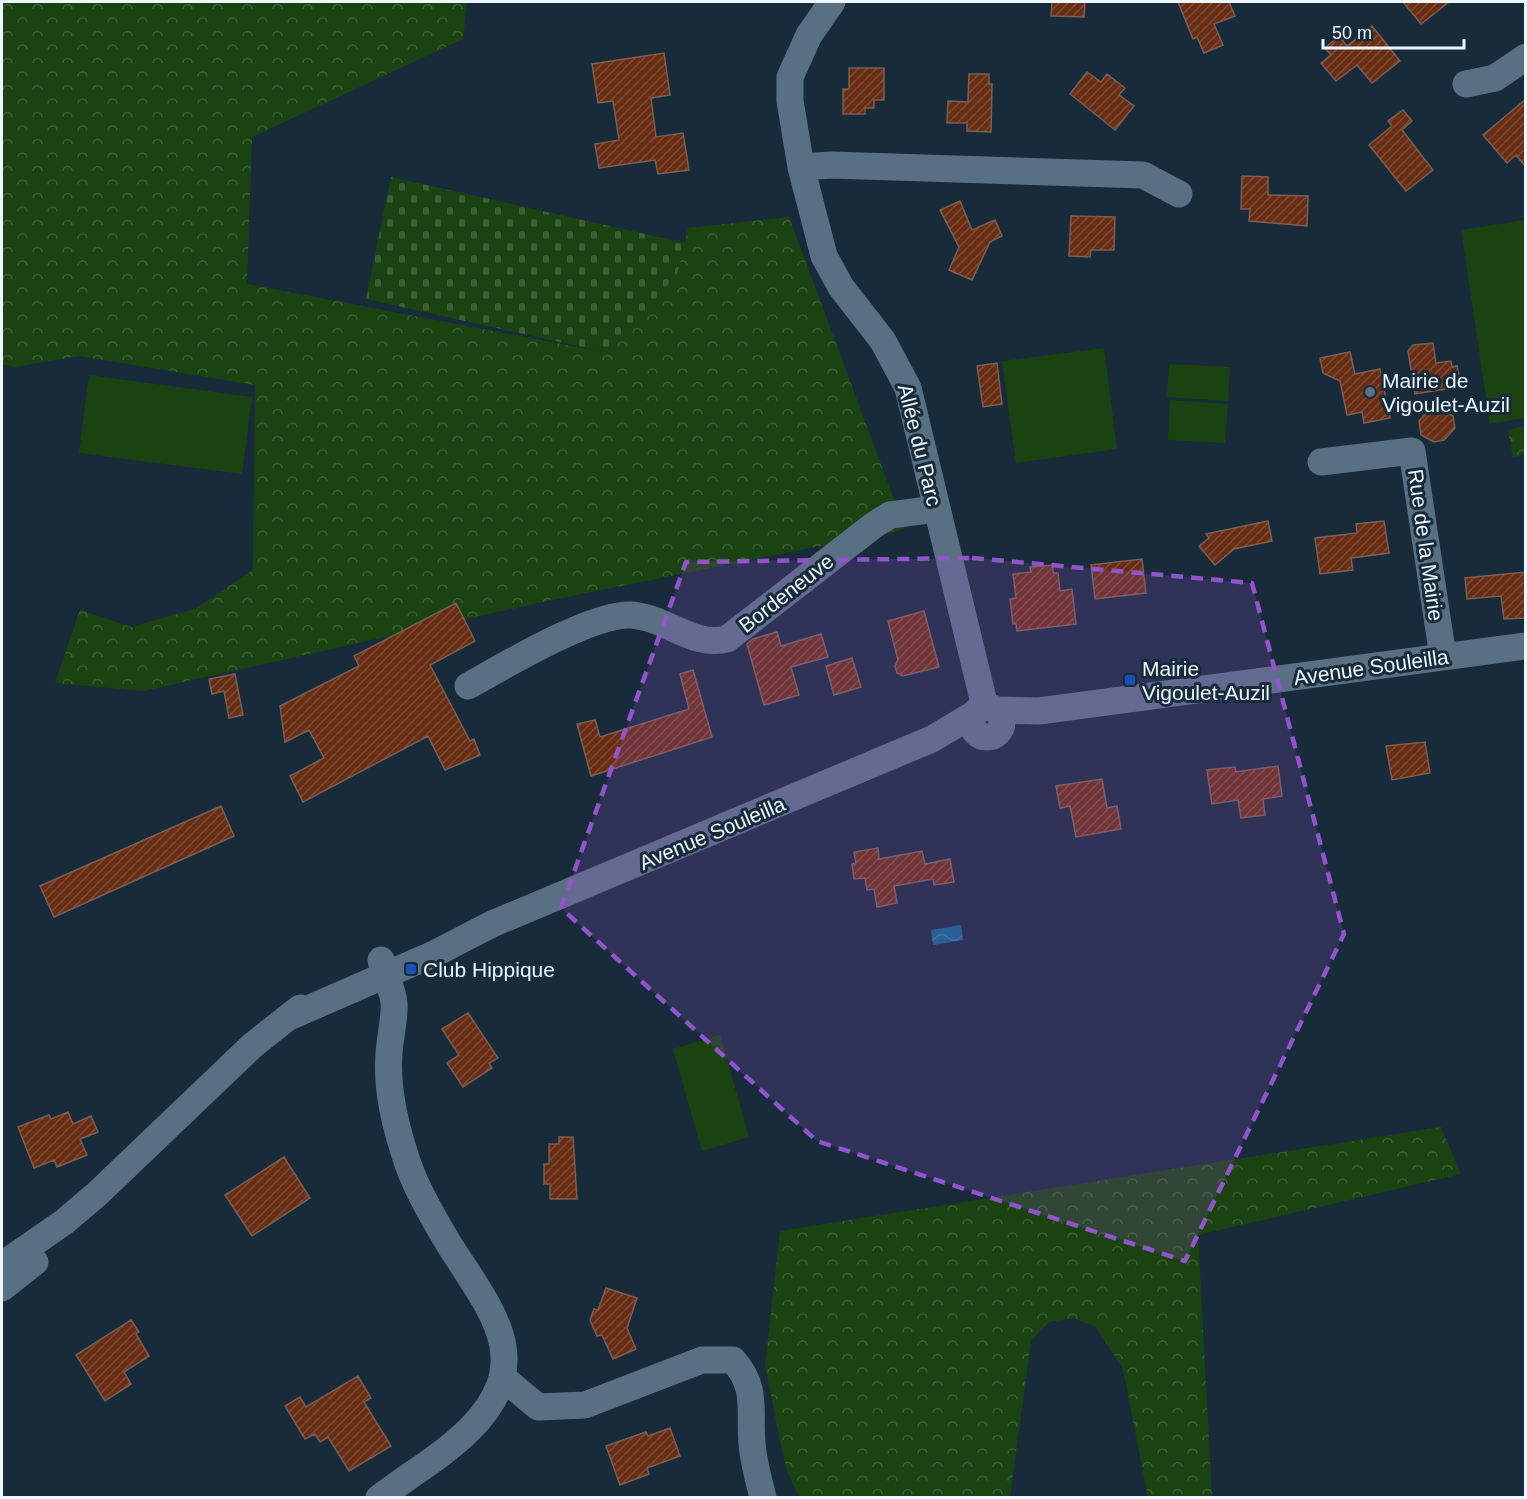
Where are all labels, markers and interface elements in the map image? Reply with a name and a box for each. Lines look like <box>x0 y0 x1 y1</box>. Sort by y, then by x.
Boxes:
scale bar <box>1323 12 1464 50</box>
text: 50 m <box>1332 23 1372 43</box>
place label: Mairie de Vigoulet-Auzil <box>1382 369 1510 416</box>
street label: Allée du Parc <box>894 382 946 508</box>
marker: Mairie de Vigoulet-Auzil <box>1363 385 1377 399</box>
street label: Rue de la Mairie <box>1404 468 1448 622</box>
street label: Bordeneuve <box>734 549 838 637</box>
street label: Avenue Souleilla <box>1292 645 1450 689</box>
place label: Mairie Vigoulet-Auzil <box>1142 657 1270 704</box>
marker: Mairie Vigoulet-Auzil <box>1123 673 1137 687</box>
street label: Avenue Souleilla <box>636 792 789 874</box>
place label: Club Hippique <box>423 958 555 981</box>
marker: Club Hippique <box>404 962 418 976</box>

